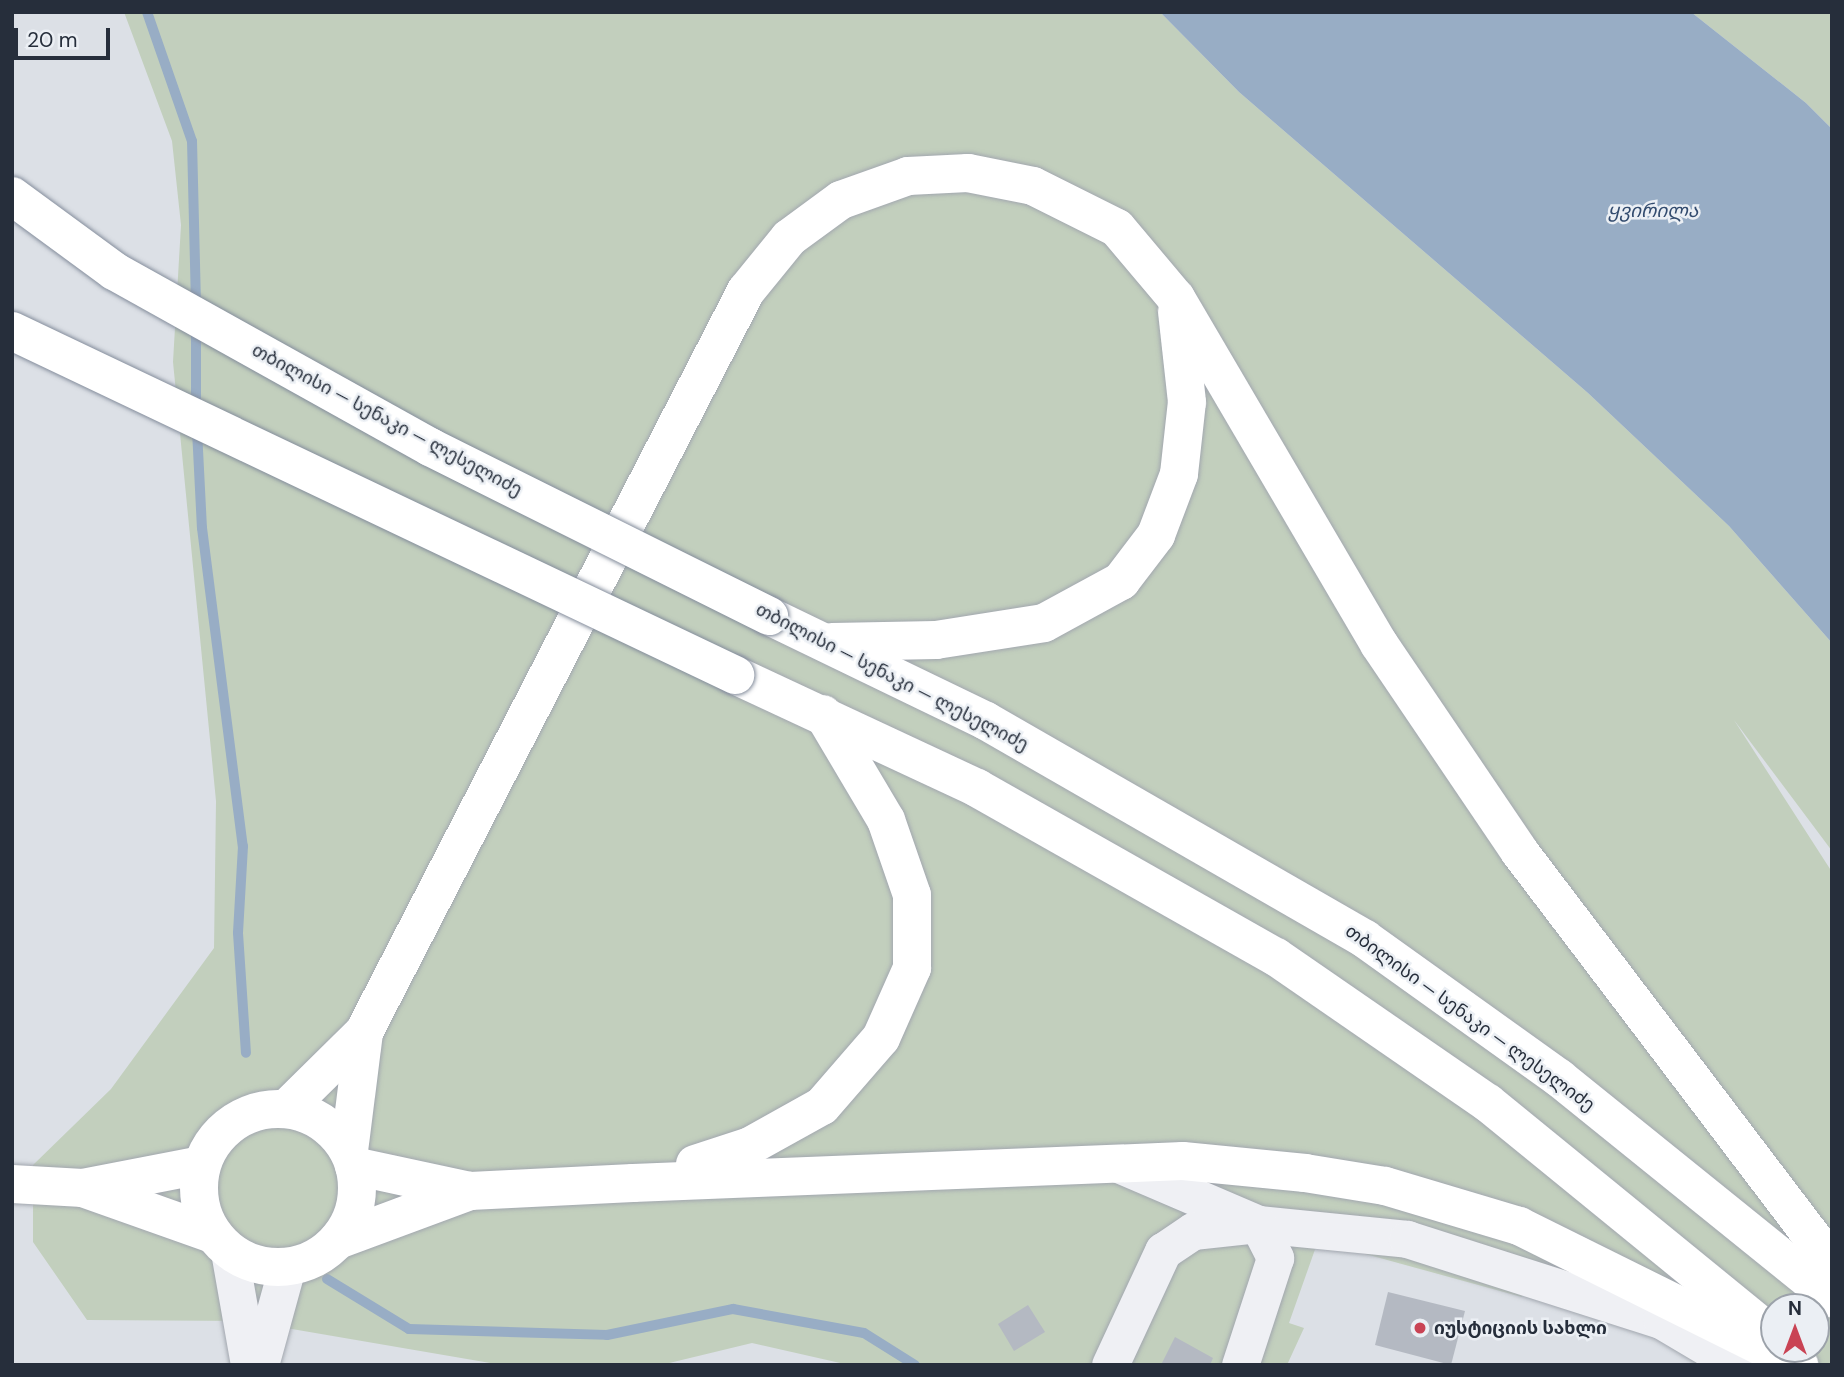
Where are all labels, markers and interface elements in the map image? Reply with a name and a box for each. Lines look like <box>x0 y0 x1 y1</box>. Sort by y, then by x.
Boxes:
scale bar <box>18 14 114 58</box>
text: 20 m <box>27 26 78 54</box>
water label: ყვირილა <box>1608 200 1698 222</box>
street label: თბილისი — სენაკი — ლესელიძე <box>248 339 526 501</box>
street label: თბილისი — სენაკი — ლესელიძე <box>752 599 1032 755</box>
street label: თბილისი — სენაკი — ლესელიძე <box>1341 920 1599 1116</box>
north arrow <box>1760 1293 1830 1363</box>
text: N <box>1788 1296 1802 1321</box>
place label: იუსტიციის სახლი <box>1434 1317 1607 1339</box>
marker: იუსტიციის სახლი <box>1412 1320 1428 1336</box>

